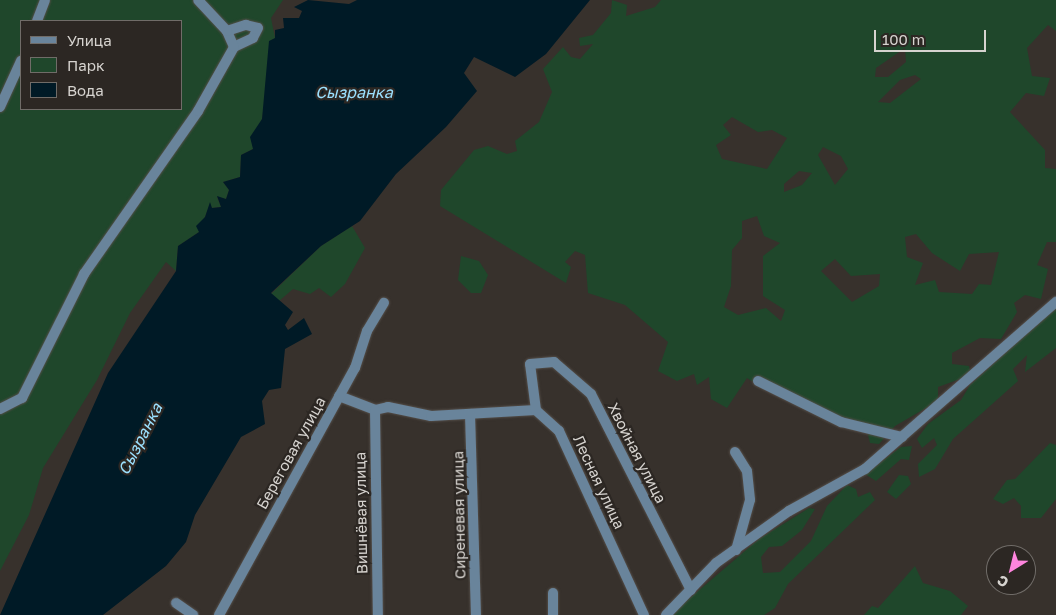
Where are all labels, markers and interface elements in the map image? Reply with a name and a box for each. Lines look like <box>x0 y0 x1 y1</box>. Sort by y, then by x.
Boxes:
legend <box>20 20 182 110</box>
scale bar <box>876 20 988 52</box>
text: 100 m <box>882 30 925 48</box>
text: Улица <box>67 31 112 49</box>
text: Парк <box>67 56 105 74</box>
text: Вода <box>67 81 104 99</box>
water label: Сызранка <box>315 82 393 102</box>
street label: Береговая улица <box>253 394 329 512</box>
water label: Сызранка <box>114 400 166 478</box>
street label: Хвойная улица <box>604 400 670 506</box>
street label: Лесная улица <box>569 432 629 532</box>
street label: Сиреневая улица <box>449 451 469 579</box>
street label: Вишнёвая улица <box>351 452 371 574</box>
north arrow <box>986 545 1036 595</box>
text: С <box>993 572 1012 592</box>

